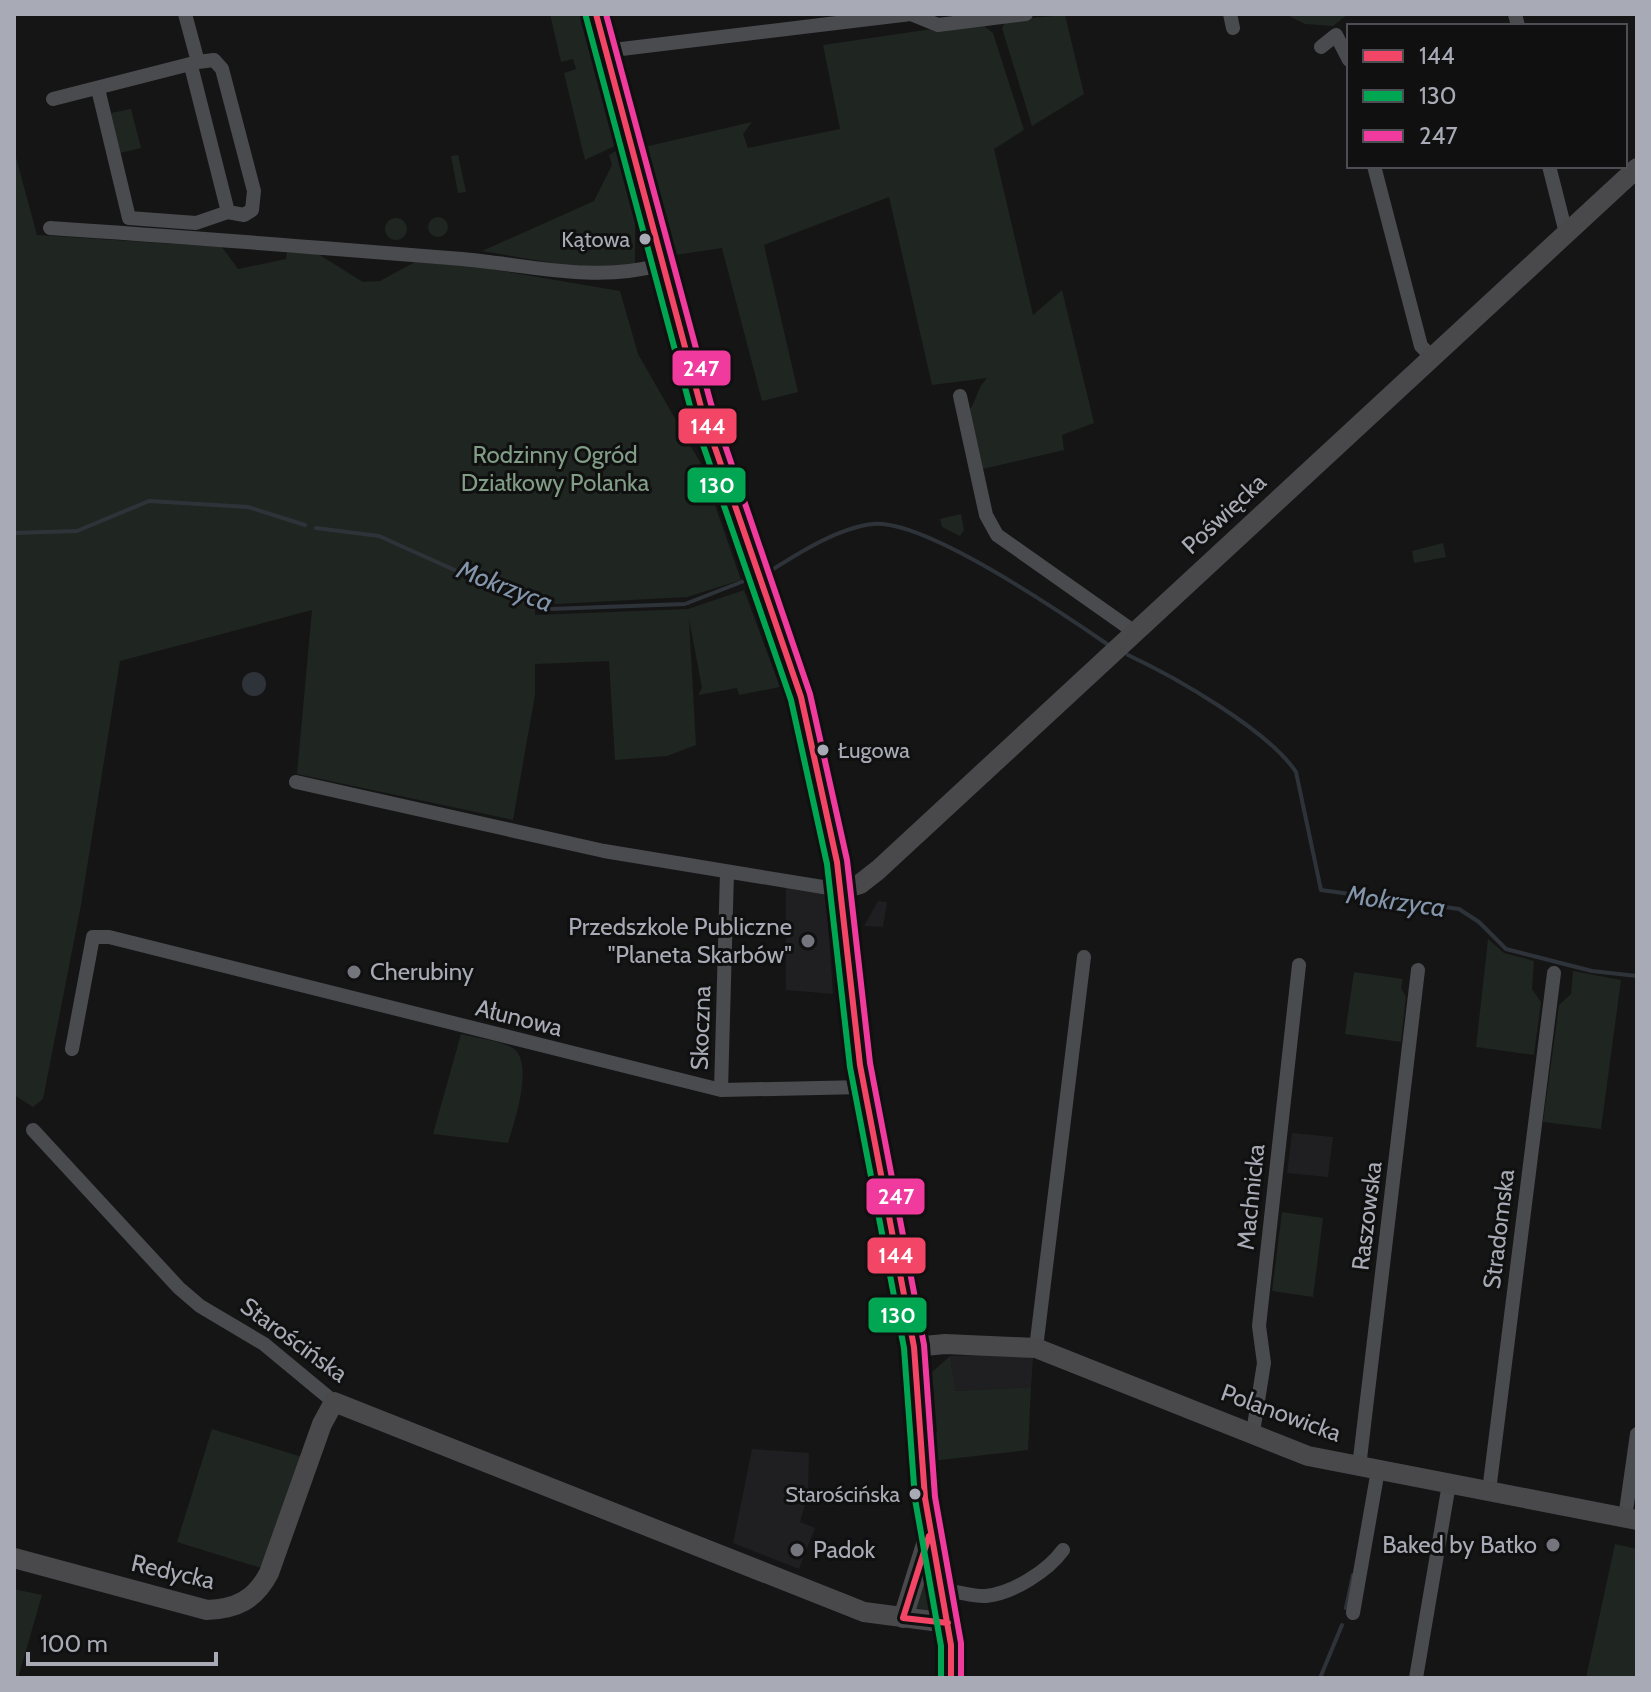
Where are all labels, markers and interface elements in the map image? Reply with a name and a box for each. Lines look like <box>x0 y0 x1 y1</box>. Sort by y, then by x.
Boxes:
legend <box>1347 24 1627 168</box>
text: 144 <box>1419 41 1455 70</box>
text: 130 <box>1419 81 1457 110</box>
text: 247 <box>1419 121 1458 150</box>
place label: Kątowa <box>561 226 630 253</box>
marker: Kątowa <box>637 231 653 247</box>
line badge: 247 <box>671 349 732 387</box>
text: 247 <box>683 355 720 382</box>
line badge: 144 <box>677 407 738 445</box>
text: 144 <box>690 413 726 440</box>
park label: Rodzinny Ogród Działkowy Polanka <box>461 440 650 497</box>
line badge: 130 <box>686 466 747 504</box>
street label: Poświęcka <box>1176 467 1272 560</box>
text: 130 <box>699 472 735 499</box>
water label: Mokrzyca <box>452 553 557 619</box>
place label: Ługowa <box>838 737 910 764</box>
marker: Ługowa <box>815 742 831 758</box>
water label: Mokrzyca <box>1343 878 1448 924</box>
place label: Przedszkole Publiczne "Planeta Skarbów" <box>568 912 792 969</box>
marker: Przedszkole Publiczne "Planeta Skarbów" <box>799 932 817 950</box>
place label: Cherubiny <box>370 957 474 986</box>
marker: Cherubiny <box>345 963 363 981</box>
street label: Skoczna <box>685 985 716 1071</box>
street label: Ałunowa <box>473 993 566 1042</box>
street label: Machnicka <box>1231 1142 1271 1251</box>
street label: Raszowska <box>1345 1159 1388 1272</box>
street label: Stradomska <box>1477 1167 1520 1290</box>
line badge: 247 <box>865 1177 926 1216</box>
text: 247 <box>878 1183 915 1210</box>
line badge: 144 <box>866 1236 927 1275</box>
text: 144 <box>878 1242 914 1269</box>
street label: Starościńska <box>235 1291 354 1388</box>
line badge: 130 <box>867 1296 928 1334</box>
text: 130 <box>880 1302 916 1329</box>
street label: Polanowicka <box>1217 1377 1346 1448</box>
place label: Starościńska <box>785 1481 900 1508</box>
marker: Starościńska <box>907 1486 923 1502</box>
place label: Baked by Batko <box>1382 1530 1537 1559</box>
place label: Padok <box>813 1535 875 1564</box>
marker: Baked by Batko <box>1544 1536 1562 1554</box>
marker: Padok <box>788 1541 806 1559</box>
street label: Redycka <box>129 1548 218 1595</box>
scale bar <box>28 1616 216 1666</box>
text: 100 m <box>40 1629 108 1658</box>

